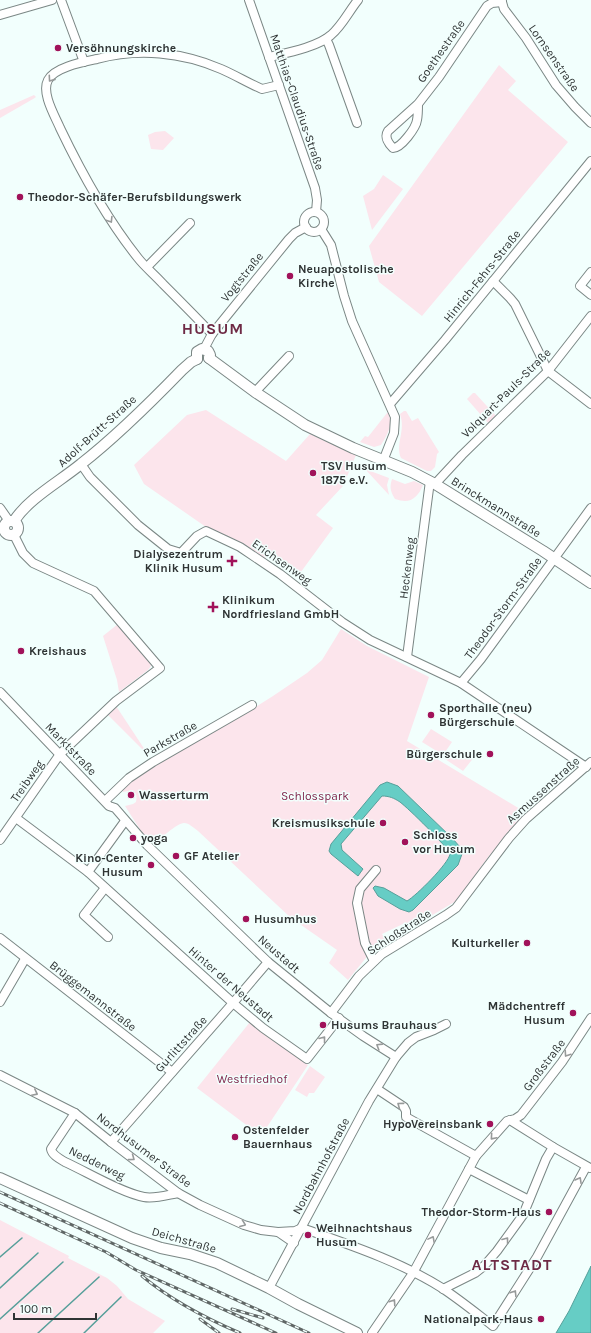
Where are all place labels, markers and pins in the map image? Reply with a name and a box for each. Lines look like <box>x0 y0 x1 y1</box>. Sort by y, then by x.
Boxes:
place label: Versöhnungskirche <box>66 41 176 55</box>
marker: Versöhnungskirche <box>53 43 63 53</box>
place label: Theodor-Schäfer-Berufsbildungswerk <box>28 190 242 204</box>
marker: Theodor-Schäfer-Berufsbildungswerk <box>15 192 25 202</box>
place label: Neuapostolische Kirche <box>298 262 394 290</box>
marker: Neuapostolische Kirche <box>285 271 295 281</box>
place label: TSV Husum 1875 e.V. <box>321 459 387 487</box>
marker: TSV Husum 1875 e.V. <box>308 468 318 478</box>
place label: Dialysezentrum Klinik Husum <box>133 547 223 575</box>
marker: Dialysezentrum Klinik Husum <box>226 555 238 567</box>
place label: Klinikum Nordfriesland GmbH <box>222 593 339 621</box>
marker: Klinikum Nordfriesland GmbH <box>207 601 219 613</box>
place label: Kreishaus <box>29 644 87 658</box>
marker: Kreishaus <box>16 646 26 656</box>
place label: Sporthalle (neu) Bürgerschule <box>439 701 532 729</box>
marker: Sporthalle (neu) Bürgerschule <box>426 710 436 720</box>
place label: Bürgerschule <box>406 747 482 761</box>
marker: Bürgerschule <box>485 749 495 759</box>
place label: Wasserturm <box>139 788 209 802</box>
marker: Wasserturm <box>126 790 136 800</box>
place label: Kreismusikschule <box>272 816 375 830</box>
marker: Kreismusikschule <box>378 818 388 828</box>
place label: Schloss vor Husum <box>413 828 475 856</box>
place label: yoga <box>141 831 168 845</box>
marker: yoga <box>128 833 138 843</box>
marker: Schloss vor Husum <box>400 837 410 847</box>
place label: GF Atelier <box>184 849 239 863</box>
place label: Kino-Center Husum <box>75 851 143 879</box>
marker: GF Atelier <box>171 851 181 861</box>
marker: Kino-Center Husum <box>146 860 156 870</box>
place label: Husumhus <box>254 912 317 926</box>
marker: Husumhus <box>241 914 251 924</box>
place label: Kulturkeller <box>451 936 519 950</box>
marker: Kulturkeller <box>522 938 532 948</box>
place label: Mädchentreff Husum <box>488 999 566 1027</box>
marker: Mädchentreff Husum <box>568 1008 578 1018</box>
place label: Husums Brauhaus <box>331 1018 437 1032</box>
marker: Husums Brauhaus <box>318 1020 328 1030</box>
place label: HypoVereinsbank <box>383 1117 482 1131</box>
marker: HypoVereinsbank <box>485 1119 495 1129</box>
place label: Ostenfelder Bauernhaus <box>243 1123 312 1151</box>
marker: Ostenfelder Bauernhaus <box>230 1132 240 1142</box>
place label: Theodor-Storm-Haus <box>422 1205 541 1219</box>
marker: Theodor-Storm-Haus <box>544 1207 554 1217</box>
place label: Weihnachtshaus Husum <box>316 1221 412 1249</box>
marker: Weihnachtshaus Husum <box>303 1230 313 1240</box>
place label: Nationalpark-Haus <box>424 1312 533 1326</box>
marker: Nationalpark-Haus <box>536 1314 546 1324</box>

